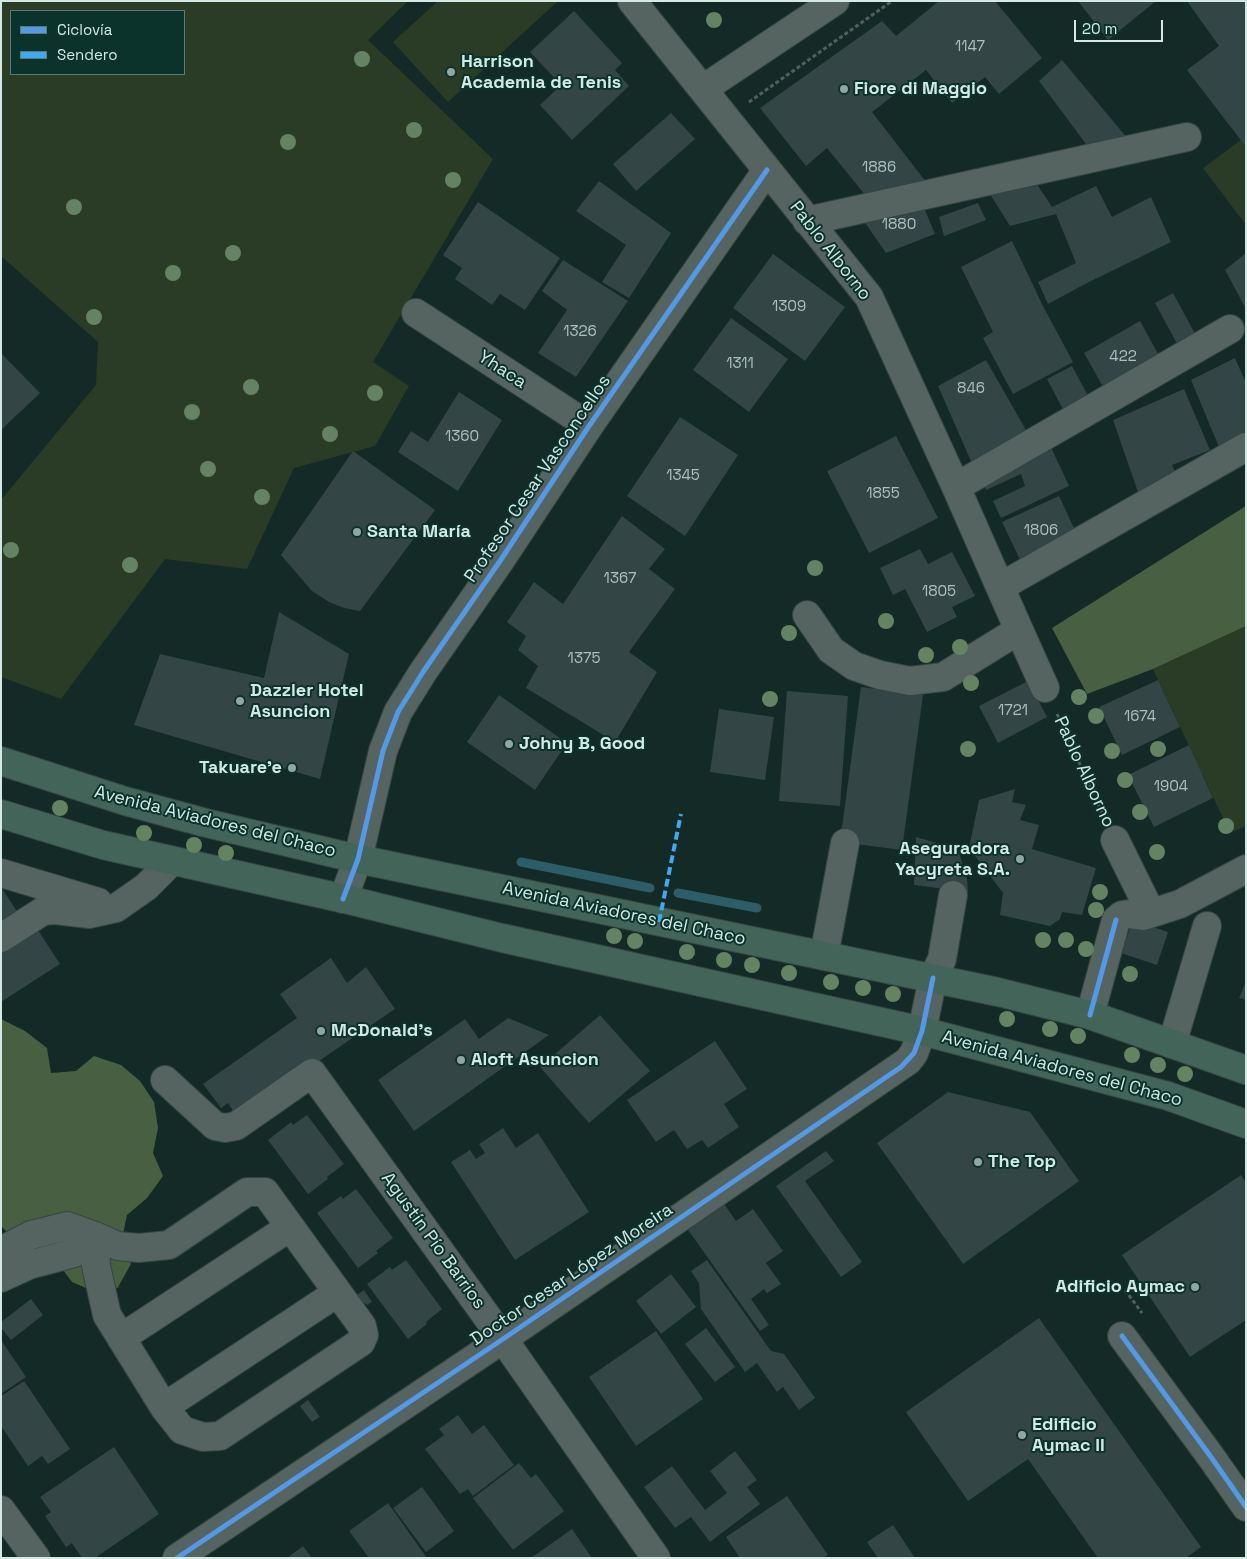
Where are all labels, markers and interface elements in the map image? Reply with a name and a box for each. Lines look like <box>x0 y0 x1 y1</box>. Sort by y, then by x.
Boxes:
legend <box>10 10 185 75</box>
scale bar <box>1077 10 1166 42</box>
text: 20 m <box>1082 19 1117 38</box>
text: Ciclovía <box>57 20 112 39</box>
house number: 1147 <box>955 38 985 56</box>
text: Sendero <box>57 45 117 64</box>
place label: Harrison Academia de Tenis <box>461 51 621 94</box>
marker: Harrison Academia de Tenis <box>445 66 457 78</box>
place label: Fiore di Maggio <box>854 78 987 100</box>
marker: Fiore di Maggio <box>838 83 850 95</box>
house number: 1886 <box>862 159 896 177</box>
street label: Pablo Alborno <box>785 197 875 305</box>
house number: 1880 <box>882 216 916 234</box>
house number: 1309 <box>772 298 806 316</box>
house number: 1326 <box>563 323 597 341</box>
street label: Yhaca <box>474 346 530 394</box>
house number: 422 <box>1109 348 1137 366</box>
house number: 1311 <box>726 355 754 373</box>
street label: Profesor Cesar Vasconcellos <box>460 371 616 587</box>
house number: 846 <box>957 380 985 398</box>
house number: 1360 <box>445 428 479 446</box>
house number: 1345 <box>666 467 700 485</box>
house number: 1855 <box>866 485 900 503</box>
place label: Santa María <box>367 521 471 543</box>
house number: 1806 <box>1024 522 1058 540</box>
marker: Santa María <box>351 526 363 538</box>
house number: 1367 <box>604 570 636 588</box>
house number: 1805 <box>922 583 956 601</box>
house number: 1375 <box>568 650 600 668</box>
place label: Dazzler Hotel Asuncion <box>250 680 364 722</box>
marker: Dazzler Hotel Asuncion <box>234 695 246 707</box>
house number: 1721 <box>998 702 1028 720</box>
house number: 1674 <box>1124 708 1156 726</box>
street label: Pablo Alborno <box>1049 713 1119 831</box>
place label: Johny B, Good <box>519 733 645 755</box>
marker: Johny B, Good <box>503 738 515 750</box>
place label: Takuare’e <box>199 757 282 779</box>
marker: Takuare’e <box>286 762 298 774</box>
house number: 1904 <box>1154 778 1188 796</box>
street label: Avenida Aviadores del Chaco <box>92 782 338 862</box>
place label: Aseguradora Yacyreta S.A. <box>895 838 1010 881</box>
marker: Aseguradora Yacyreta S.A. <box>1014 853 1026 865</box>
street label: Avenida Aviadores del Chaco <box>500 878 748 950</box>
place label: McDonald's <box>331 1020 433 1042</box>
marker: McDonald's <box>315 1025 327 1037</box>
street label: Avenida Aviadores del Chaco <box>939 1026 1185 1112</box>
place label: Aloft Asuncion <box>471 1049 599 1071</box>
marker: Aloft Asuncion <box>455 1054 467 1066</box>
place label: The Top <box>988 1151 1056 1173</box>
marker: The Top <box>972 1156 984 1168</box>
street label: Agustín Pío Barrios <box>376 1169 490 1313</box>
street label: Doctor Cesar López Moreira <box>467 1199 677 1351</box>
place label: Adificio Aymac <box>1056 1276 1185 1298</box>
marker: Adificio Aymac <box>1189 1281 1201 1293</box>
place label: Edificio Aymac II <box>1032 1414 1105 1456</box>
marker: Edificio Aymac II <box>1016 1429 1028 1441</box>

